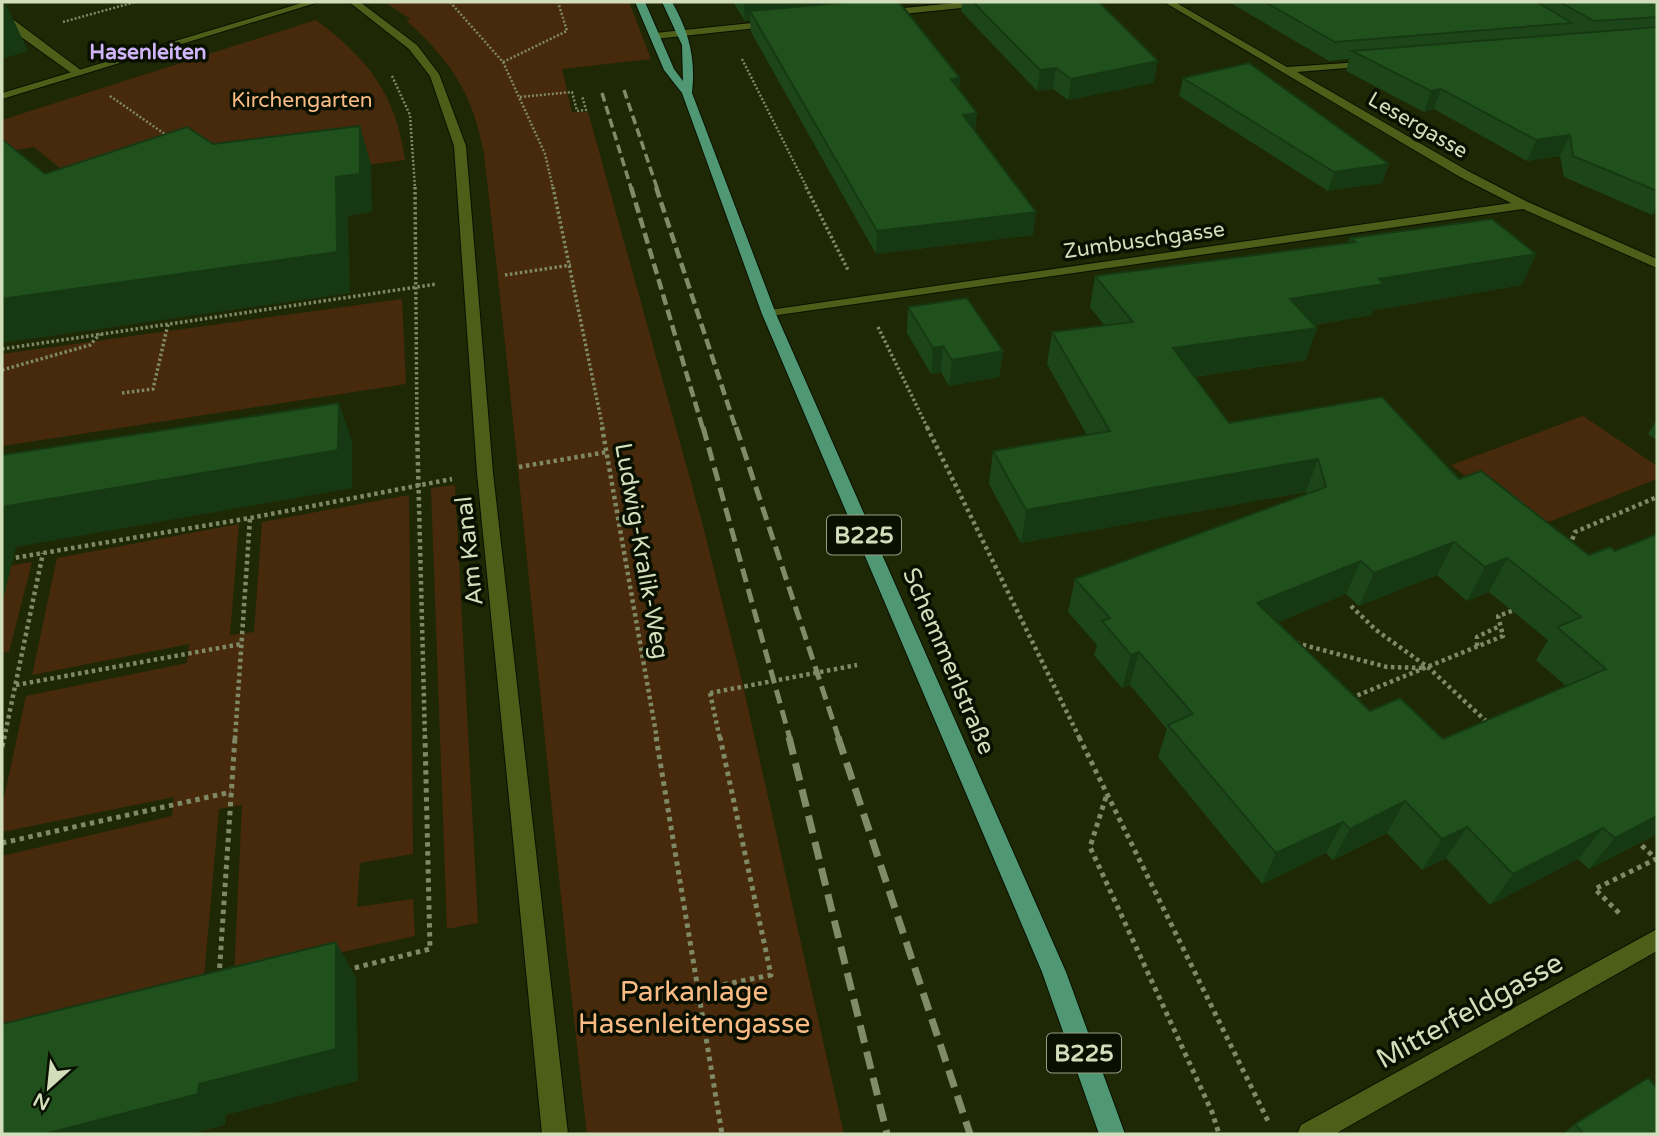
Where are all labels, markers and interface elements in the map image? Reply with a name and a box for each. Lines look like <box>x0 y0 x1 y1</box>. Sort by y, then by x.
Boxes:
district label: Hasenleiten <box>89 40 207 65</box>
street label: Lesergasse <box>1364 87 1472 164</box>
park label: Kirchengarten <box>231 88 373 113</box>
street label: Zumbuschgasse <box>1062 217 1226 264</box>
street label: Ludwig-Kralik-Weg <box>608 441 675 661</box>
street label: Am Kanal <box>449 495 490 607</box>
road number: B225 <box>827 516 901 554</box>
street label: Schemmerlstraße <box>896 563 1001 759</box>
street label: Mitterfeldgasse <box>1370 946 1569 1076</box>
park label: Parkanlage Hasenleitengasse <box>578 975 810 1041</box>
road number: B225 <box>1047 1034 1121 1072</box>
north arrow <box>14 1052 84 1122</box>
text: N <box>30 1088 54 1115</box>

